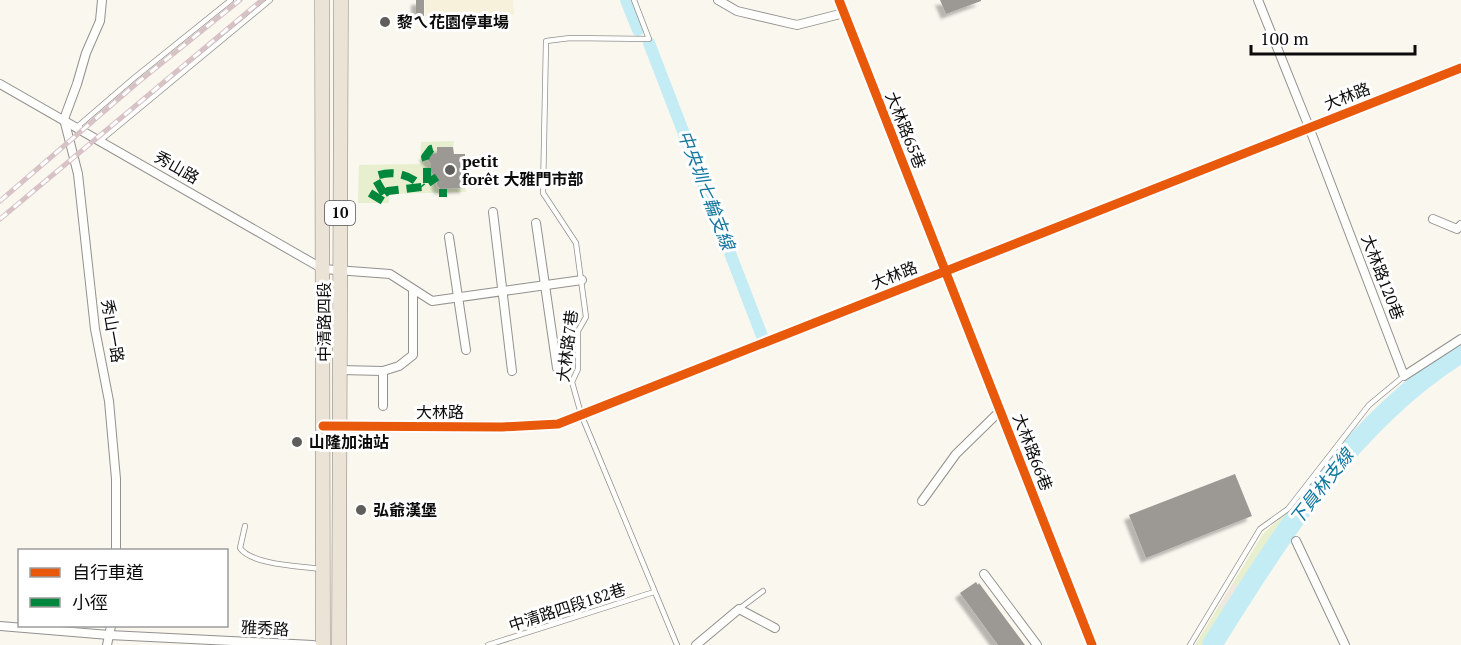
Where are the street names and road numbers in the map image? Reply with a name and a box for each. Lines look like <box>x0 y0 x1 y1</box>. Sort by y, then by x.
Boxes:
street label: 大林路 <box>1321 77 1373 115</box>
street label: 大林路65巷 <box>881 88 931 172</box>
street label: 秀山路 <box>151 145 203 189</box>
road number: 10 <box>325 201 355 225</box>
street label: 大林路120巷 <box>1357 231 1409 323</box>
street label: 大林路 <box>868 256 920 294</box>
street label: 中清路四段 <box>313 282 335 362</box>
street label: 秀山一路 <box>97 298 129 364</box>
street label: 大林路7巷 <box>552 309 582 383</box>
street label: 大林路 <box>416 401 464 423</box>
street label: 大林路66巷 <box>1008 410 1058 494</box>
street label: 中清路四段182巷 <box>506 578 628 636</box>
street label: 雅秀路 <box>240 616 290 640</box>

